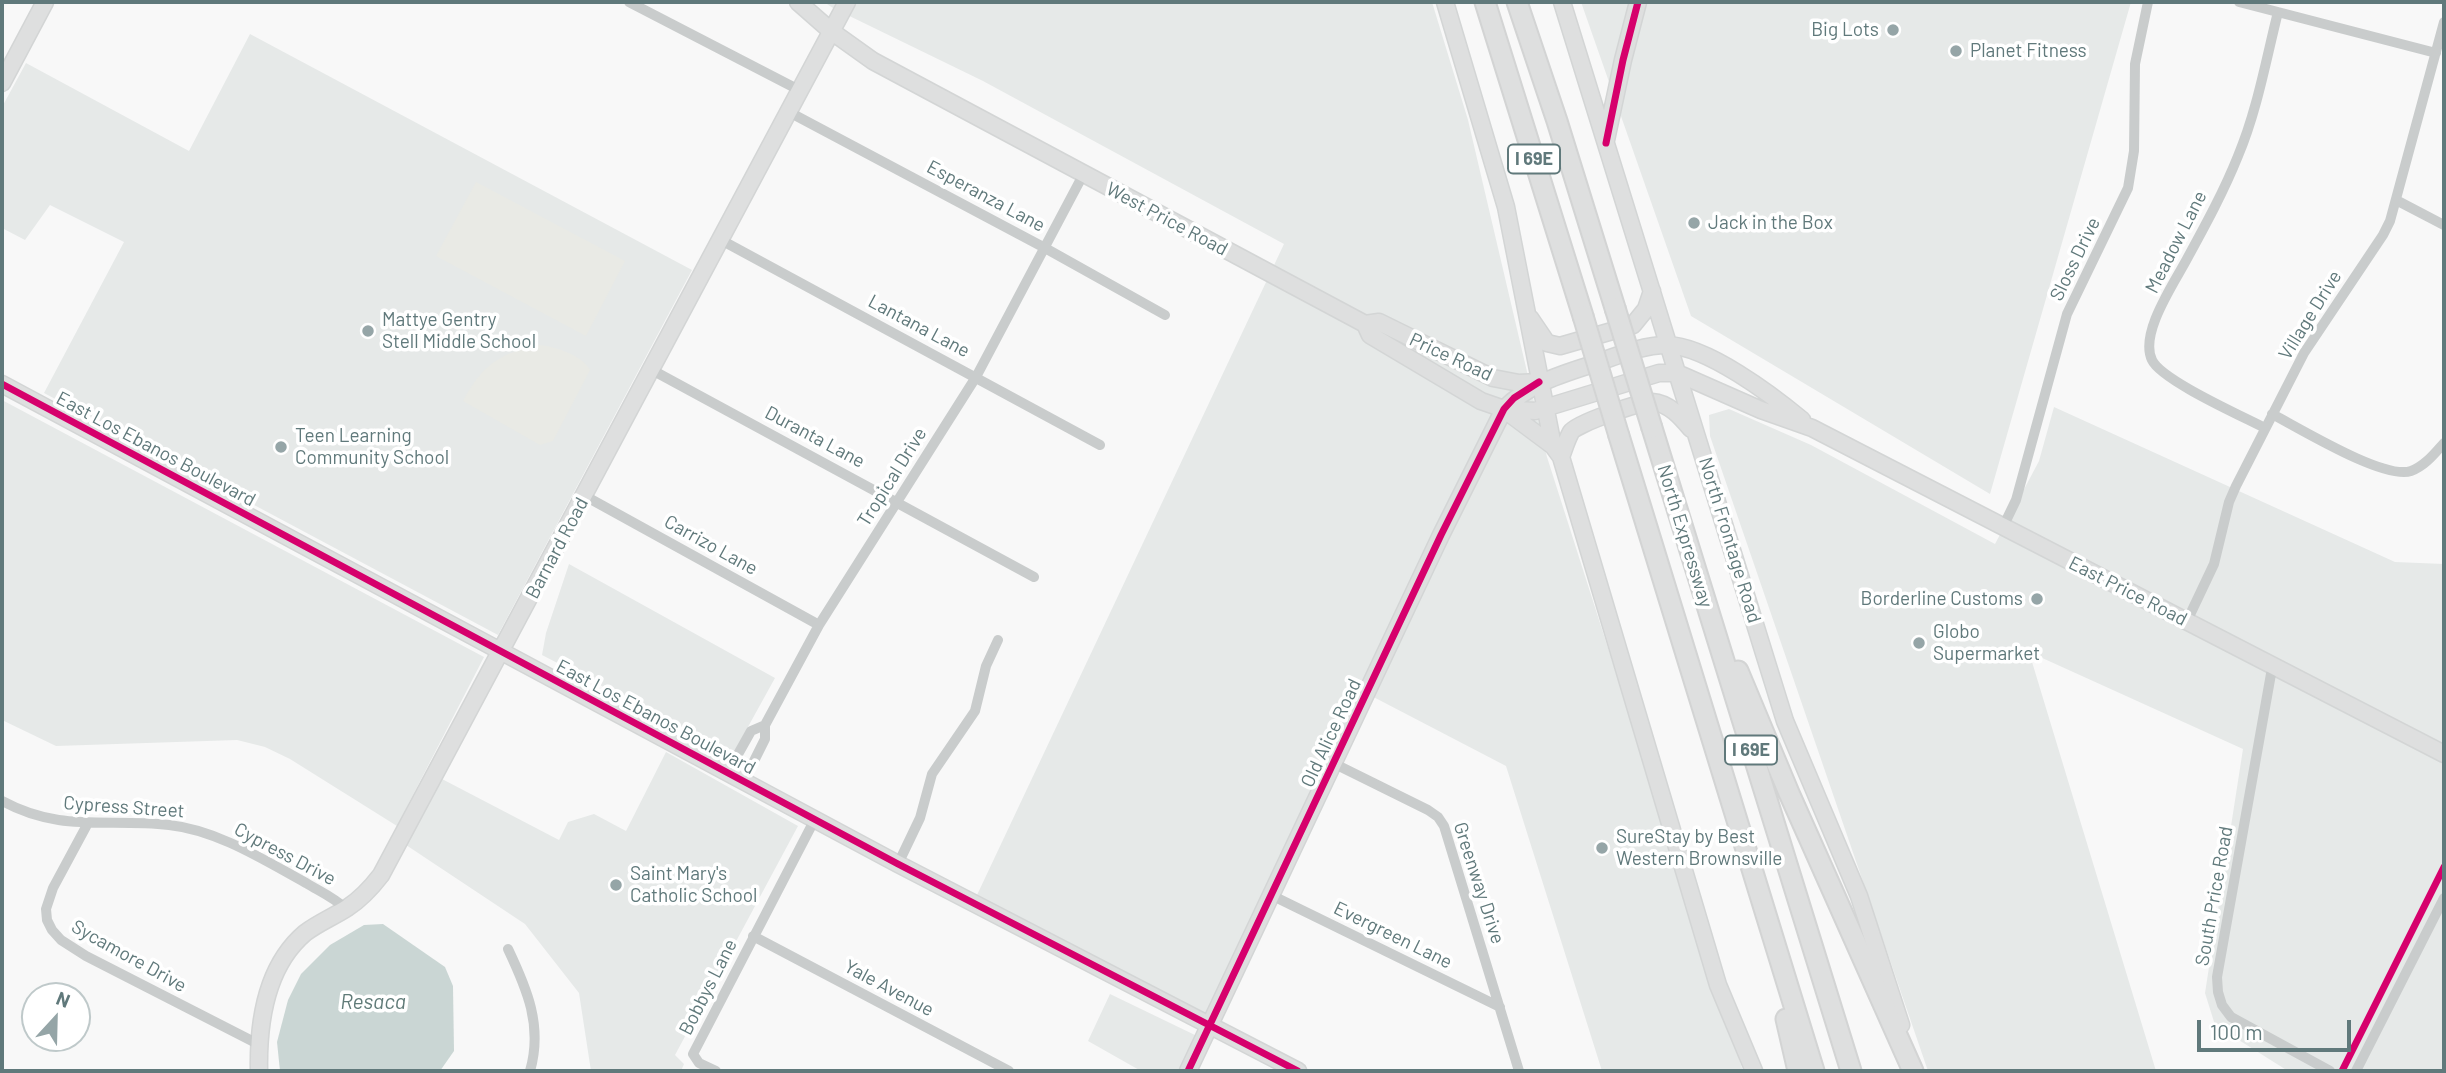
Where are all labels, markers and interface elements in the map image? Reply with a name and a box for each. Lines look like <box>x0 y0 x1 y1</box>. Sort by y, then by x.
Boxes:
place label: Big Lots <box>1811 19 1879 41</box>
marker: Big Lots <box>1885 22 1901 38</box>
place label: Planet Fitness <box>1970 40 2087 62</box>
marker: Planet Fitness <box>1948 43 1964 59</box>
road number: I 69E <box>1508 144 1560 174</box>
street label: Esperanza Lane <box>923 155 1049 237</box>
street label: West Price Road <box>1102 177 1232 261</box>
street label: Meadow Lane <box>2140 187 2212 297</box>
place label: Jack in the Box <box>1708 212 1833 234</box>
street label: Sloss Drive <box>2045 214 2105 304</box>
marker: Jack in the Box <box>1686 215 1702 231</box>
street label: Village Drive <box>2274 266 2346 364</box>
street label: Lantana Lane <box>864 290 974 362</box>
place label: Mattye Gentry Stell Middle School <box>382 309 536 353</box>
marker: Mattye Gentry Stell Middle School <box>360 323 376 339</box>
street label: Price Road <box>1406 328 1496 386</box>
street label: East Los Ebanos Boulevard <box>52 387 260 511</box>
street label: Duranta Lane <box>761 401 869 473</box>
street label: Tropical Drive <box>853 423 931 531</box>
place label: Teen Learning Community School <box>295 425 449 469</box>
marker: Teen Learning Community School <box>273 439 289 455</box>
street label: North Frontage Road <box>1694 454 1766 626</box>
street label: North Expressway <box>1652 462 1718 610</box>
street label: Barnard Road <box>521 493 593 603</box>
street label: Carrizo Lane <box>660 510 762 580</box>
street label: East Price Road <box>2065 551 2191 631</box>
place label: Borderline Customs <box>1861 588 2023 610</box>
marker: Borderline Customs <box>2029 591 2045 607</box>
place label: Globo Supermarket <box>1933 621 2040 665</box>
marker: Globo Supermarket <box>1911 635 1927 651</box>
street label: East Los Ebanos Boulevard <box>552 655 760 779</box>
street label: Old Alice Road <box>1296 675 1366 791</box>
road number: I 69E <box>1725 736 1777 764</box>
street label: Cypress Street <box>63 791 185 823</box>
street label: Cypress Drive <box>230 818 340 890</box>
street label: Greenway Drive <box>1449 819 1509 947</box>
street label: South Price Road <box>2190 824 2238 968</box>
place label: SureStay by Best Western Brownsville <box>1616 826 1782 870</box>
marker: SureStay by Best Western Brownsville <box>1594 840 1610 856</box>
place label: Saint Mary's Catholic School <box>630 863 757 907</box>
marker: Saint Mary's Catholic School <box>608 877 624 893</box>
street label: Evergreen Lane <box>1330 896 1456 974</box>
street label: Sycamore Drive <box>67 915 191 997</box>
street label: Bobbys Lane <box>674 935 742 1039</box>
street label: Yale Avenue <box>840 955 938 1021</box>
north arrow <box>21 982 91 1052</box>
text: N <box>53 986 73 1012</box>
water label: Resaca <box>340 989 406 1015</box>
scale bar <box>2201 1006 2355 1050</box>
text: 100 m <box>2210 1019 2263 1044</box>

